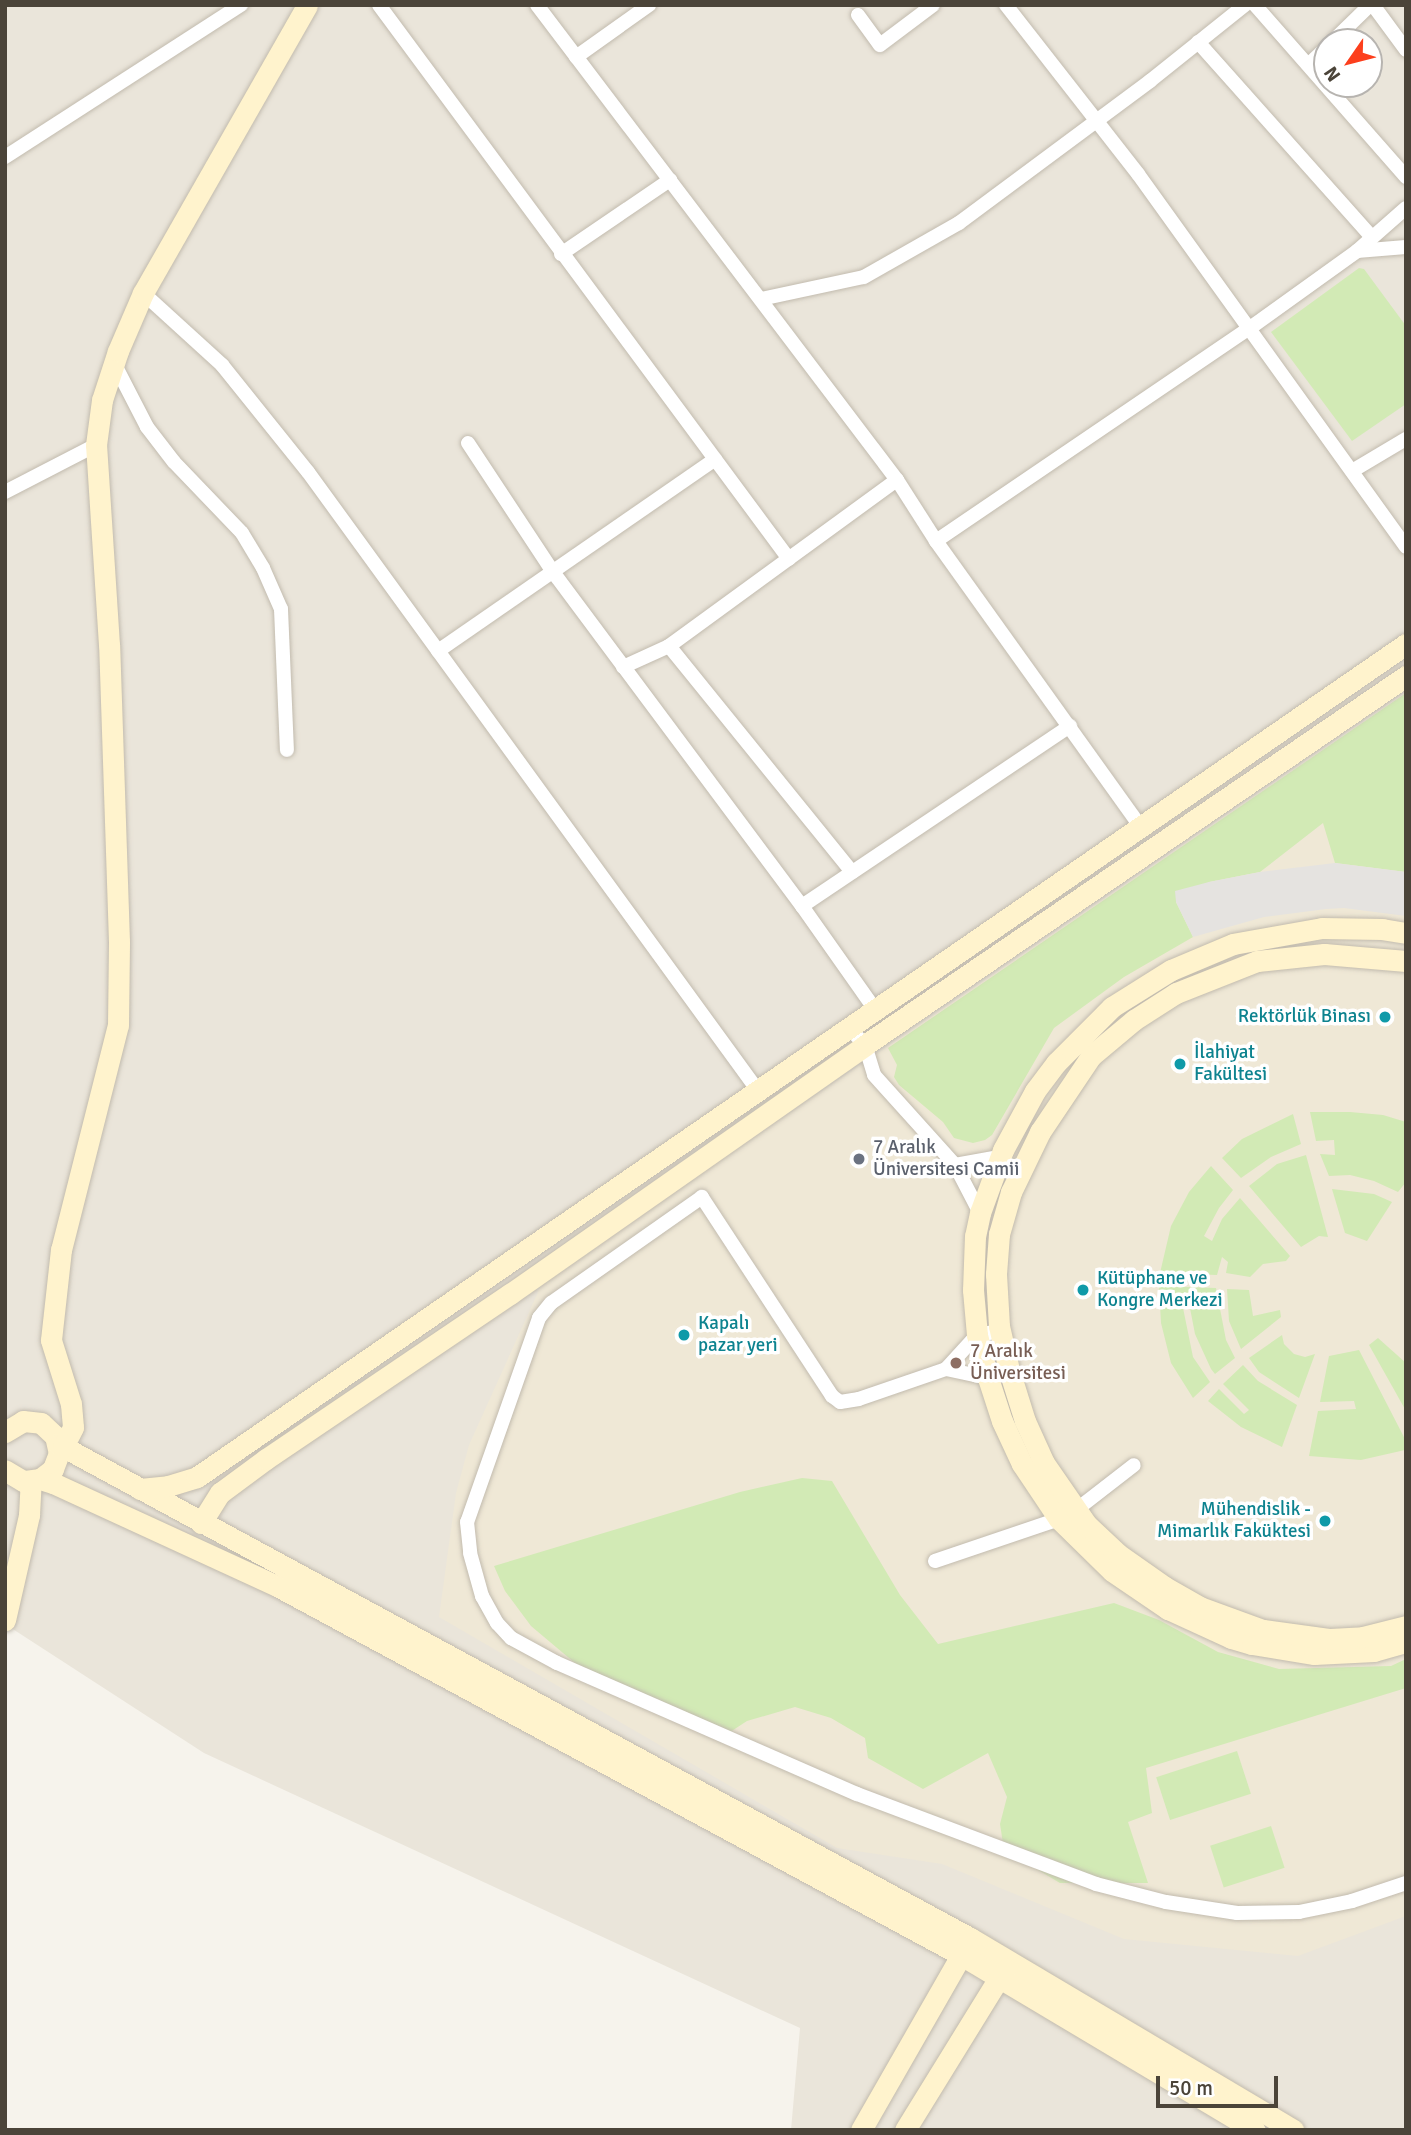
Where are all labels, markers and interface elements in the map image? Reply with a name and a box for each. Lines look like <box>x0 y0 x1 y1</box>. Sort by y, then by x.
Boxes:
north arrow <box>1313 28 1383 98</box>
text: N <box>1319 62 1346 86</box>
place label: Rektörlük Binası <box>1238 1006 1371 1028</box>
marker: Rektörlük Binası <box>1377 1009 1393 1025</box>
place label: İlahiyat Fakültesi <box>1194 1042 1267 1086</box>
marker: İlahiyat Fakültesi <box>1172 1056 1188 1072</box>
place label: 7 Aralık Üniversitesi Camii <box>873 1137 1019 1181</box>
marker: 7 Aralık Üniversitesi Camii <box>851 1151 867 1167</box>
place label: Kütüphane ve Kongre Merkezi <box>1097 1268 1223 1312</box>
marker: Kütüphane ve Kongre Merkezi <box>1075 1282 1091 1298</box>
place label: Kapalı pazar yeri <box>698 1313 778 1357</box>
marker: Kapalı pazar yeri <box>676 1327 692 1343</box>
place label: 7 Aralık Üniversitesi <box>970 1341 1066 1385</box>
marker: 7 Aralık Üniversitesi <box>948 1355 964 1371</box>
place label: Mühendislik - Mimarlık Faküktesi <box>1157 1499 1311 1543</box>
marker: Mühendislik - Mimarlık Faküktesi <box>1317 1513 1333 1529</box>
scale bar <box>1159 2062 1282 2106</box>
text: 50 m <box>1169 2075 1213 2101</box>

